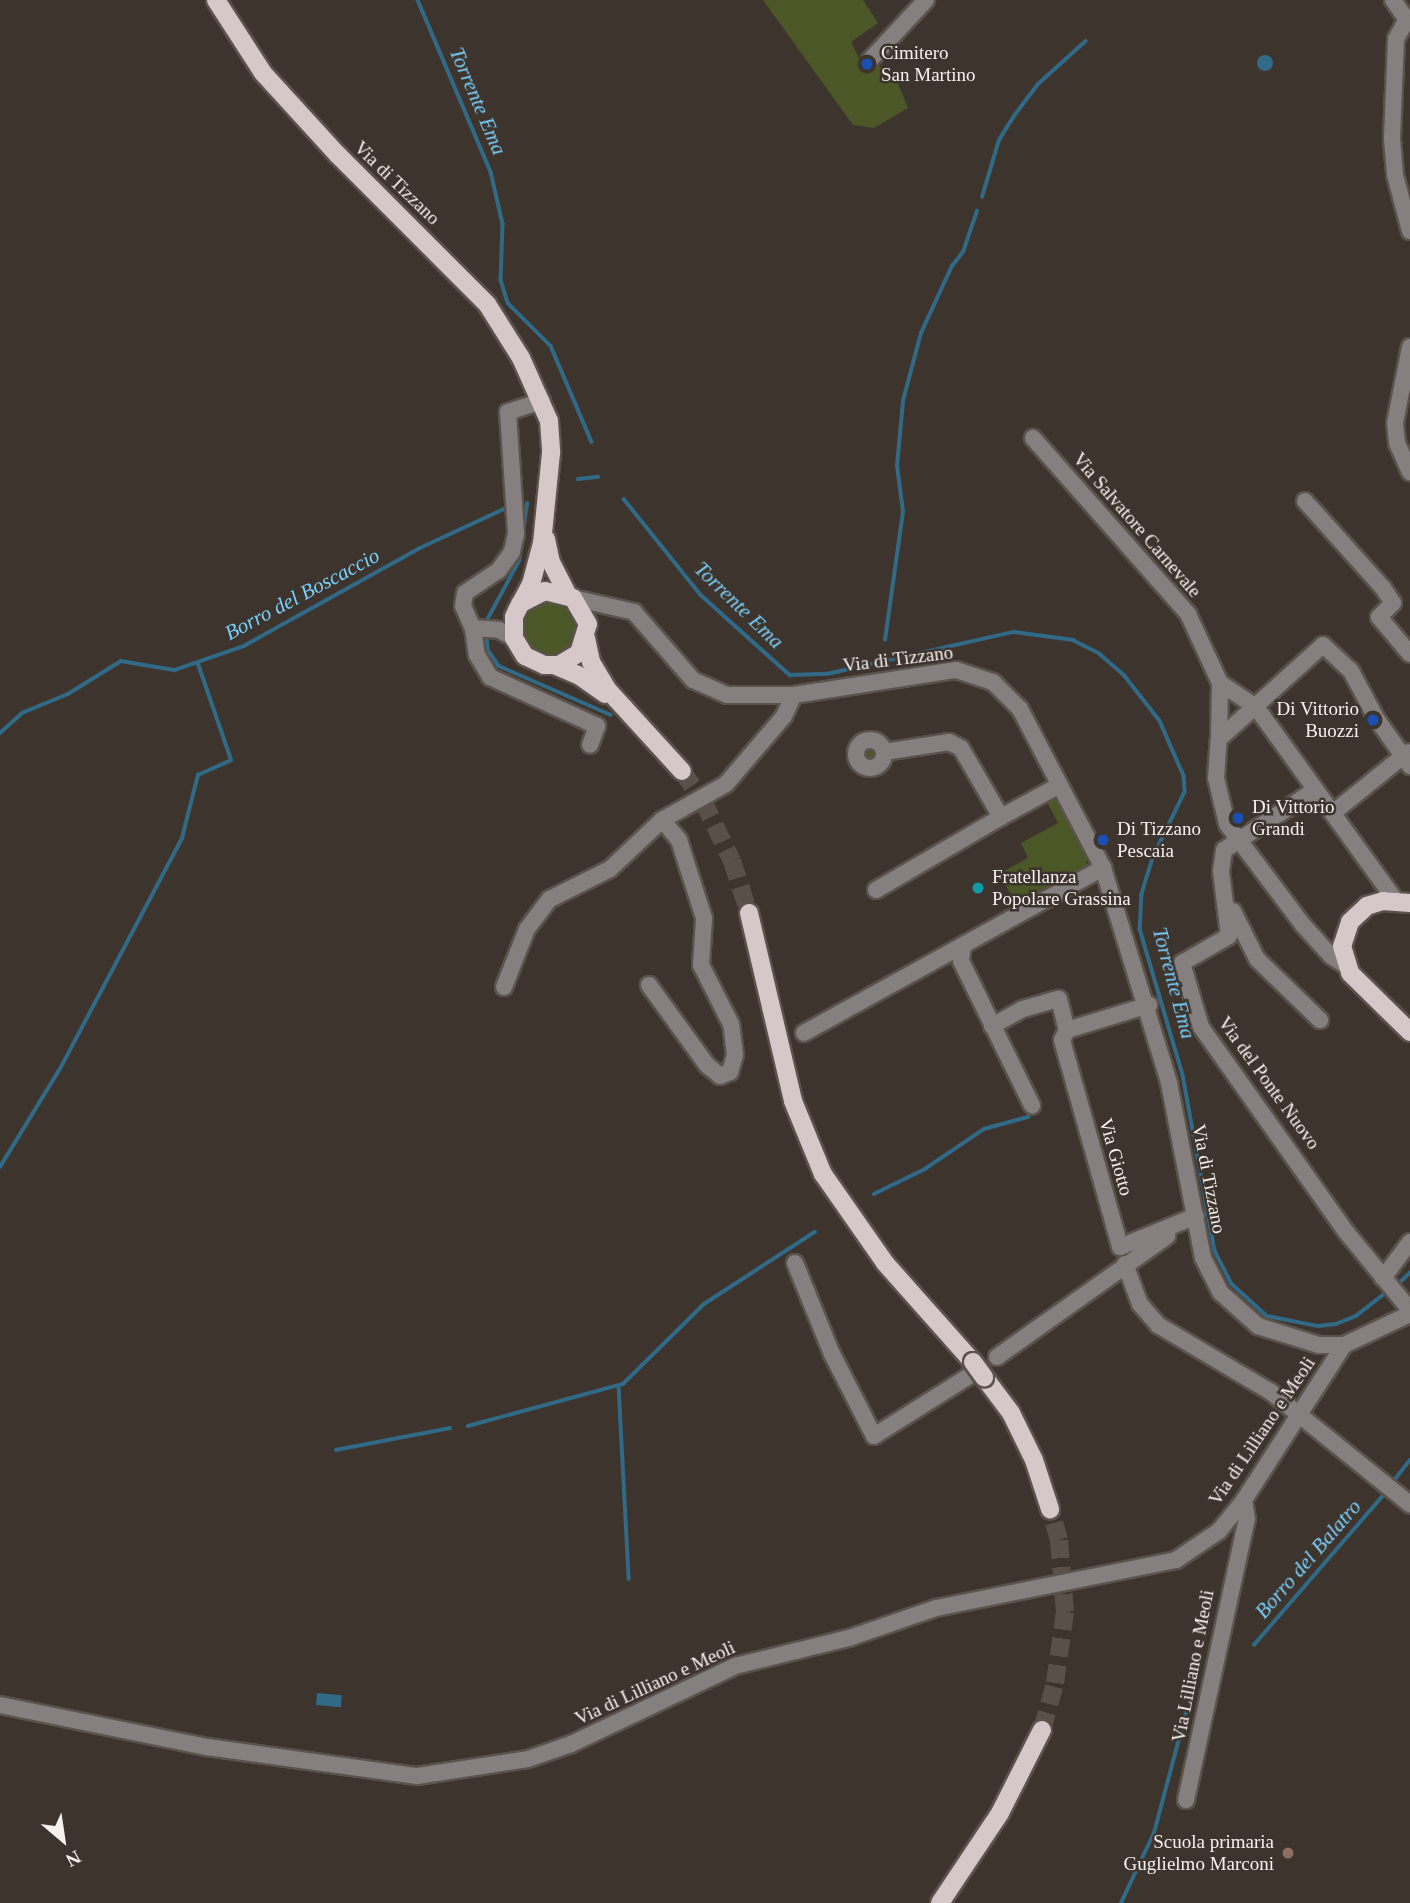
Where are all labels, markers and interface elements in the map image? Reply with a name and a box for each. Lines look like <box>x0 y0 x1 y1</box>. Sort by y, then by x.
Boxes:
place label: Cimitero San Martino <box>881 42 975 86</box>
water label: Torrente Ema <box>444 43 512 159</box>
marker: Cimitero San Martino <box>859 56 875 72</box>
street label: Via di Tizzano <box>349 136 445 230</box>
street label: Via Salvatore Carnevale <box>1068 448 1206 602</box>
water label: Borro del Boscaccio <box>220 543 384 645</box>
water label: Torrente Ema <box>689 556 789 654</box>
street label: Via di Tizzano <box>841 641 955 677</box>
place label: Di Vittorio Buozzi <box>1276 698 1359 742</box>
marker: Di Vittorio Buozzi <box>1365 712 1381 728</box>
place label: Di Vittorio Grandi <box>1252 796 1335 840</box>
marker: Di Vittorio Grandi <box>1230 810 1246 826</box>
place label: Di Tizzano Pescaia <box>1117 818 1201 862</box>
marker: Di Tizzano Pescaia <box>1095 832 1111 848</box>
place label: Fratellanza Popolare Grassina <box>992 866 1131 910</box>
marker: Fratellanza Popolare Grassina <box>970 880 986 896</box>
water label: Torrente Ema <box>1147 924 1201 1042</box>
street label: Via del Ponte Nuovo <box>1213 1012 1325 1154</box>
street label: Via Giotto <box>1094 1116 1138 1198</box>
street label: Via di Tizzano <box>1187 1122 1231 1236</box>
street label: Via di Lilliano e Meoli <box>1204 1352 1320 1510</box>
water label: Borro del Balatro <box>1250 1495 1366 1623</box>
street label: Via Lilliano e Meoli <box>1167 1588 1219 1744</box>
street label: Via di Lilliano e Meoli <box>571 1636 739 1730</box>
north arrow <box>28 1805 98 1875</box>
place label: Scuola primaria Guglielmo Marconi <box>1124 1831 1274 1875</box>
marker: Scuola primaria Guglielmo Marconi <box>1280 1845 1296 1861</box>
text: N <box>62 1846 85 1871</box>

